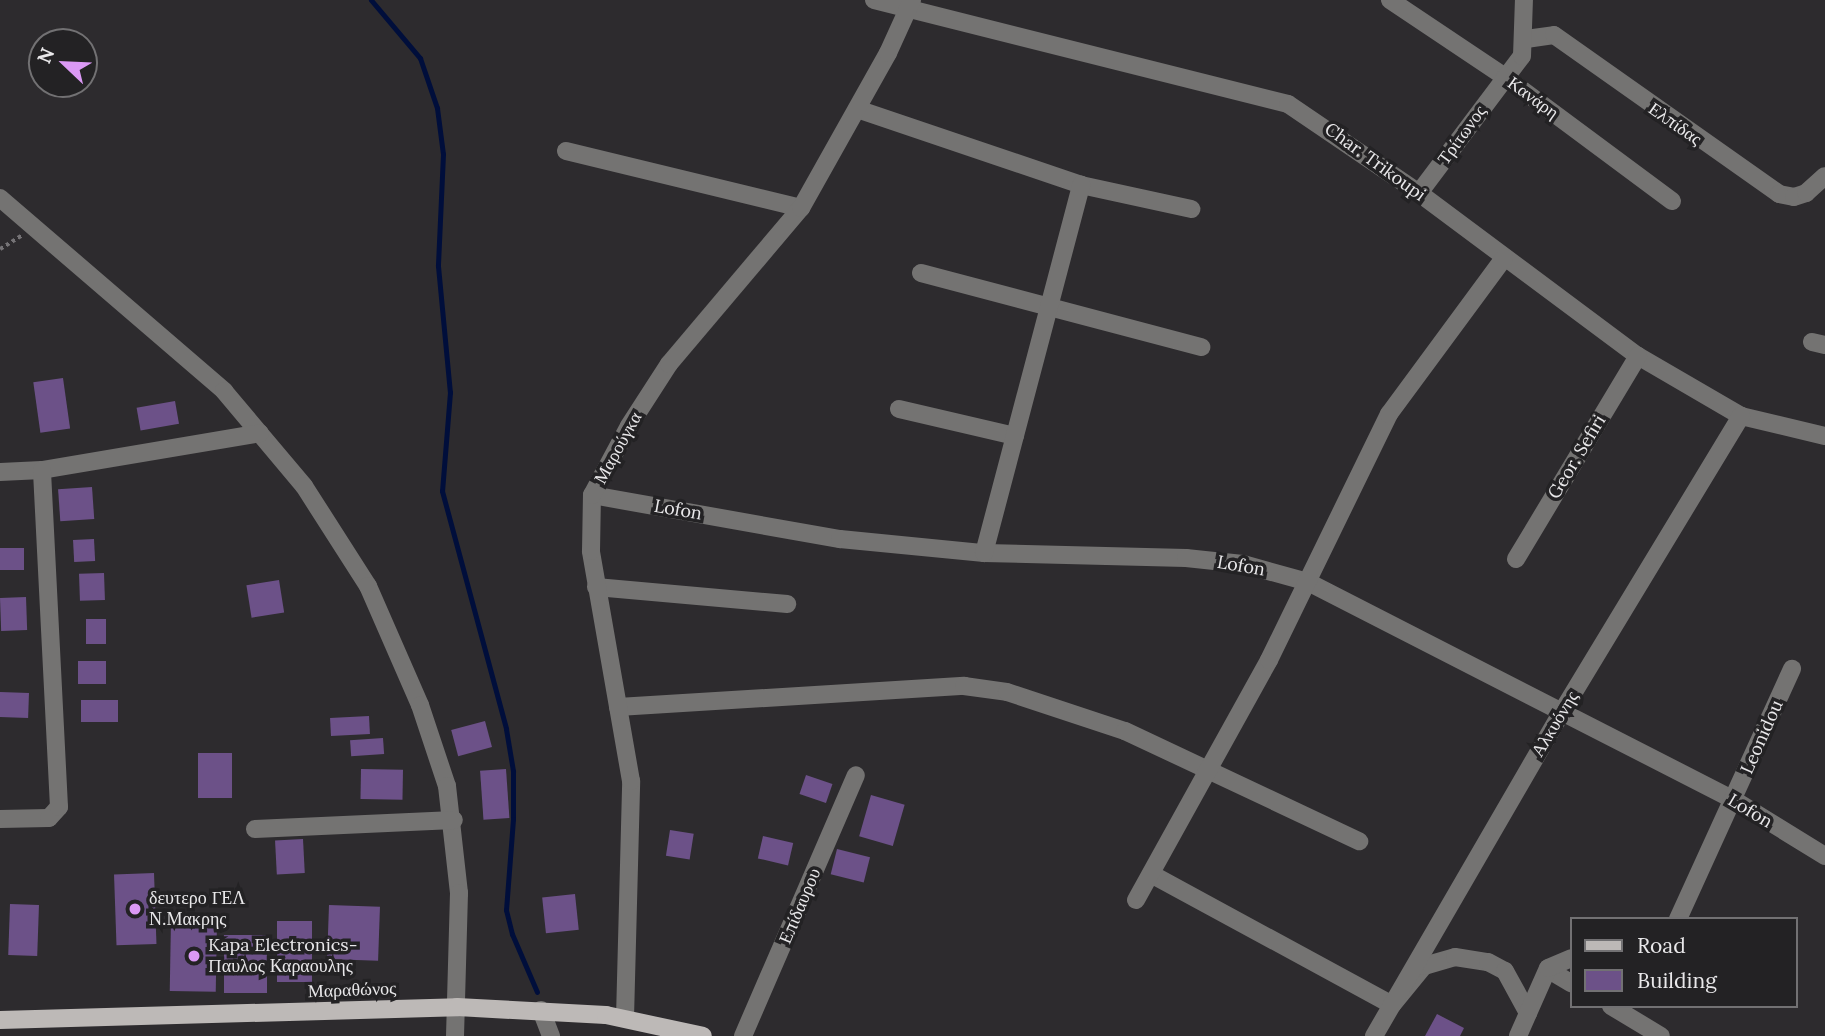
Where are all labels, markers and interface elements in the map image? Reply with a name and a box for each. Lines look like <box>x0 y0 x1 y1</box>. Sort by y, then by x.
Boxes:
north arrow <box>28 28 98 98</box>
text: N <box>32 44 59 67</box>
street label: Κανάρη <box>1503 72 1563 124</box>
street label: Ελπίδας <box>1644 98 1706 150</box>
street label: Τρίτωνος <box>1433 101 1491 169</box>
street label: Char. Trikoupi <box>1320 118 1430 206</box>
street label: Μαρούγκα <box>589 408 647 488</box>
street label: Geor. Sefiri <box>1544 411 1610 503</box>
street label: Lofon <box>652 495 704 525</box>
street label: Lofon <box>1215 551 1267 581</box>
street label: Αλκυόνης <box>1527 687 1583 761</box>
street label: Leonidou <box>1736 697 1788 777</box>
street label: Lofon <box>1724 789 1776 833</box>
street label: Επίδαυρου <box>774 865 826 947</box>
place label: δευτερο ΓΕΛ Ν.Μακρης <box>149 888 245 930</box>
marker: δευτερο ΓΕΛ Ν.Μακρης <box>127 901 143 917</box>
legend <box>1570 917 1797 1008</box>
text: Road <box>1637 932 1686 959</box>
place label: Kapa Electronics- Παυλος Καραουλης <box>208 935 357 978</box>
marker: Kapa Electronics- Παυλος Καραουλης <box>186 948 202 964</box>
text: Building <box>1637 967 1717 994</box>
street label: Μαραθώνος <box>307 978 397 1002</box>

